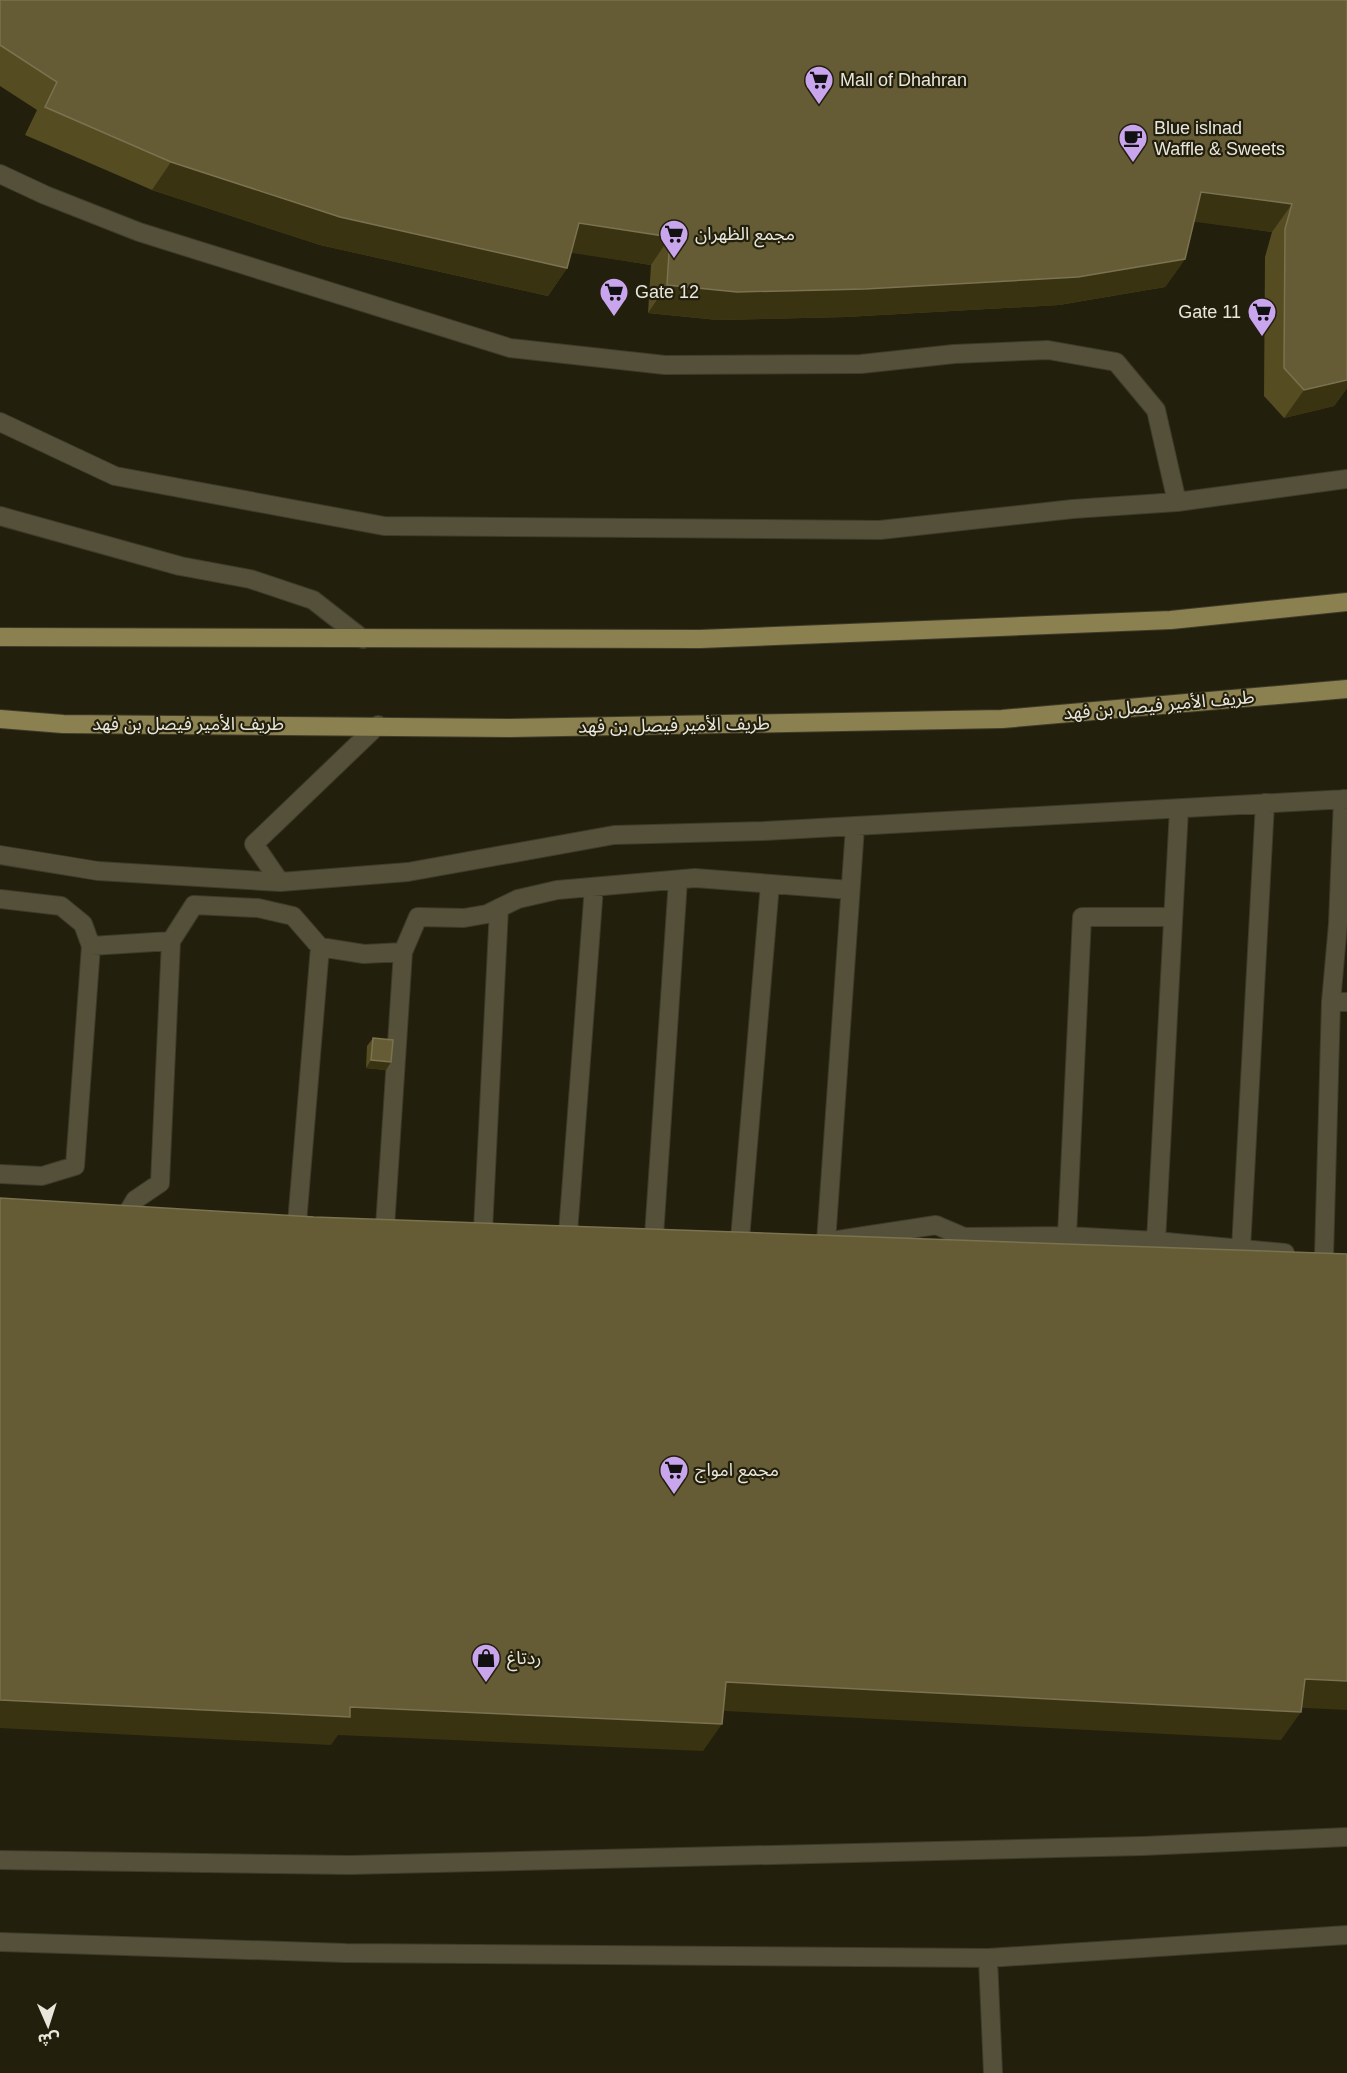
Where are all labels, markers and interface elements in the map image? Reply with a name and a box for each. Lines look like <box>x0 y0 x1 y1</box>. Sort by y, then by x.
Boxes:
supermarket icon: Mall of Dhahran <box>803 64 835 106</box>
place label: Mall of Dhahran <box>840 70 967 90</box>
place label: Blue islnad Waffle & Sweets <box>1154 118 1285 159</box>
cafe icon: Blue islnad Waffle & Sweets <box>1117 122 1149 164</box>
supermarket icon: مجمع الظهران <box>658 218 690 260</box>
place label: مجمع الظهران <box>695 224 795 248</box>
supermarket icon: Gate 12 <box>598 276 630 318</box>
place label: Gate 12 <box>635 282 699 302</box>
supermarket icon: Gate 11 <box>1246 296 1278 338</box>
place label: Gate 11 <box>1178 302 1241 322</box>
street label: طريف الأمير فيصل بن فهد <box>1063 687 1255 724</box>
street label: طريف الأمير فيصل بن فهد <box>578 713 770 738</box>
street label: طريف الأمير فيصل بن فهد <box>92 714 284 735</box>
supermarket icon: مجمع امواج <box>658 1454 690 1496</box>
place label: مجمع امواج <box>695 1460 779 1484</box>
shop icon: ردتاغ <box>470 1642 502 1684</box>
place label: ردتاغ <box>507 1648 541 1672</box>
north arrow <box>18 1995 78 2055</box>
text: ش <box>37 2029 60 2049</box>

